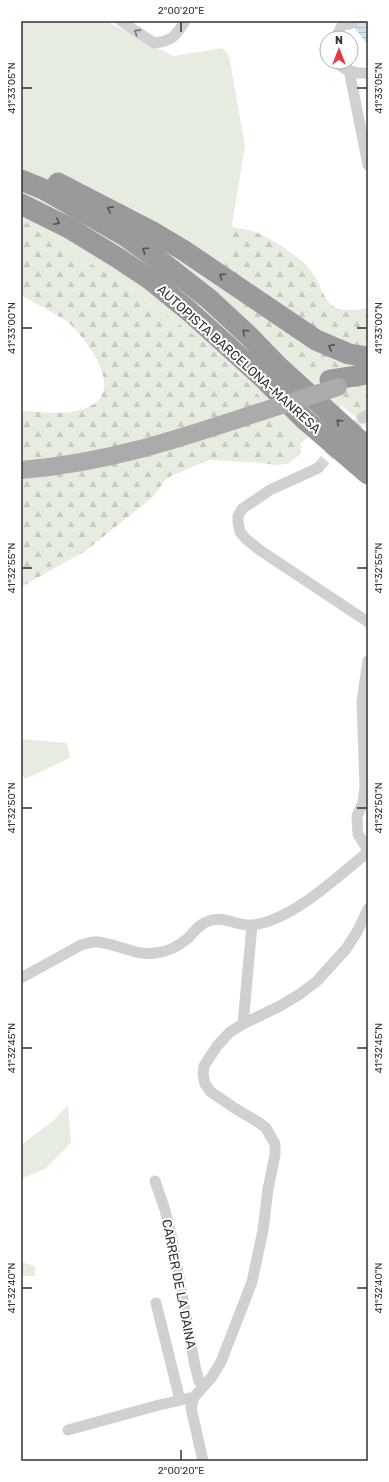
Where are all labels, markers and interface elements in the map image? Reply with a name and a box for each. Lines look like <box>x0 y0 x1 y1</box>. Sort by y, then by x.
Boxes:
text: 2°00'20"E <box>158 5 204 17</box>
one-way arrow <box>135 30 142 37</box>
north arrow <box>319 30 359 70</box>
text: N <box>335 34 343 47</box>
text: 41°33'05"N <box>6 62 18 114</box>
text: 41°33'05"N <box>373 62 385 114</box>
one-way arrow <box>107 206 115 214</box>
one-way arrow <box>53 217 60 225</box>
one-way arrow <box>142 247 149 254</box>
one-way arrow <box>219 274 226 281</box>
street label: AUTOPISTA BARCELONA-MANRESA <box>154 282 324 437</box>
text: 41°33'00"N <box>6 302 18 354</box>
text: 41°33'00"N <box>373 302 385 354</box>
one-way arrow <box>242 329 250 337</box>
one-way arrow <box>327 343 334 351</box>
one-way arrow <box>336 419 344 426</box>
text: 41°32'55"N <box>6 543 18 593</box>
text: 41°32'55"N <box>373 543 385 593</box>
text: 41°32'50"N <box>6 782 18 834</box>
text: 41°32'50"N <box>373 782 385 834</box>
text: 41°32'45"N <box>6 1023 18 1073</box>
text: 41°32'45"N <box>373 1023 385 1073</box>
street label: CARRER DE LA DAINA <box>159 1218 199 1350</box>
text: 41°32'40"N <box>6 1262 18 1313</box>
text: 41°32'40"N <box>373 1262 385 1313</box>
text: 2°00'20"E <box>158 1465 204 1477</box>

